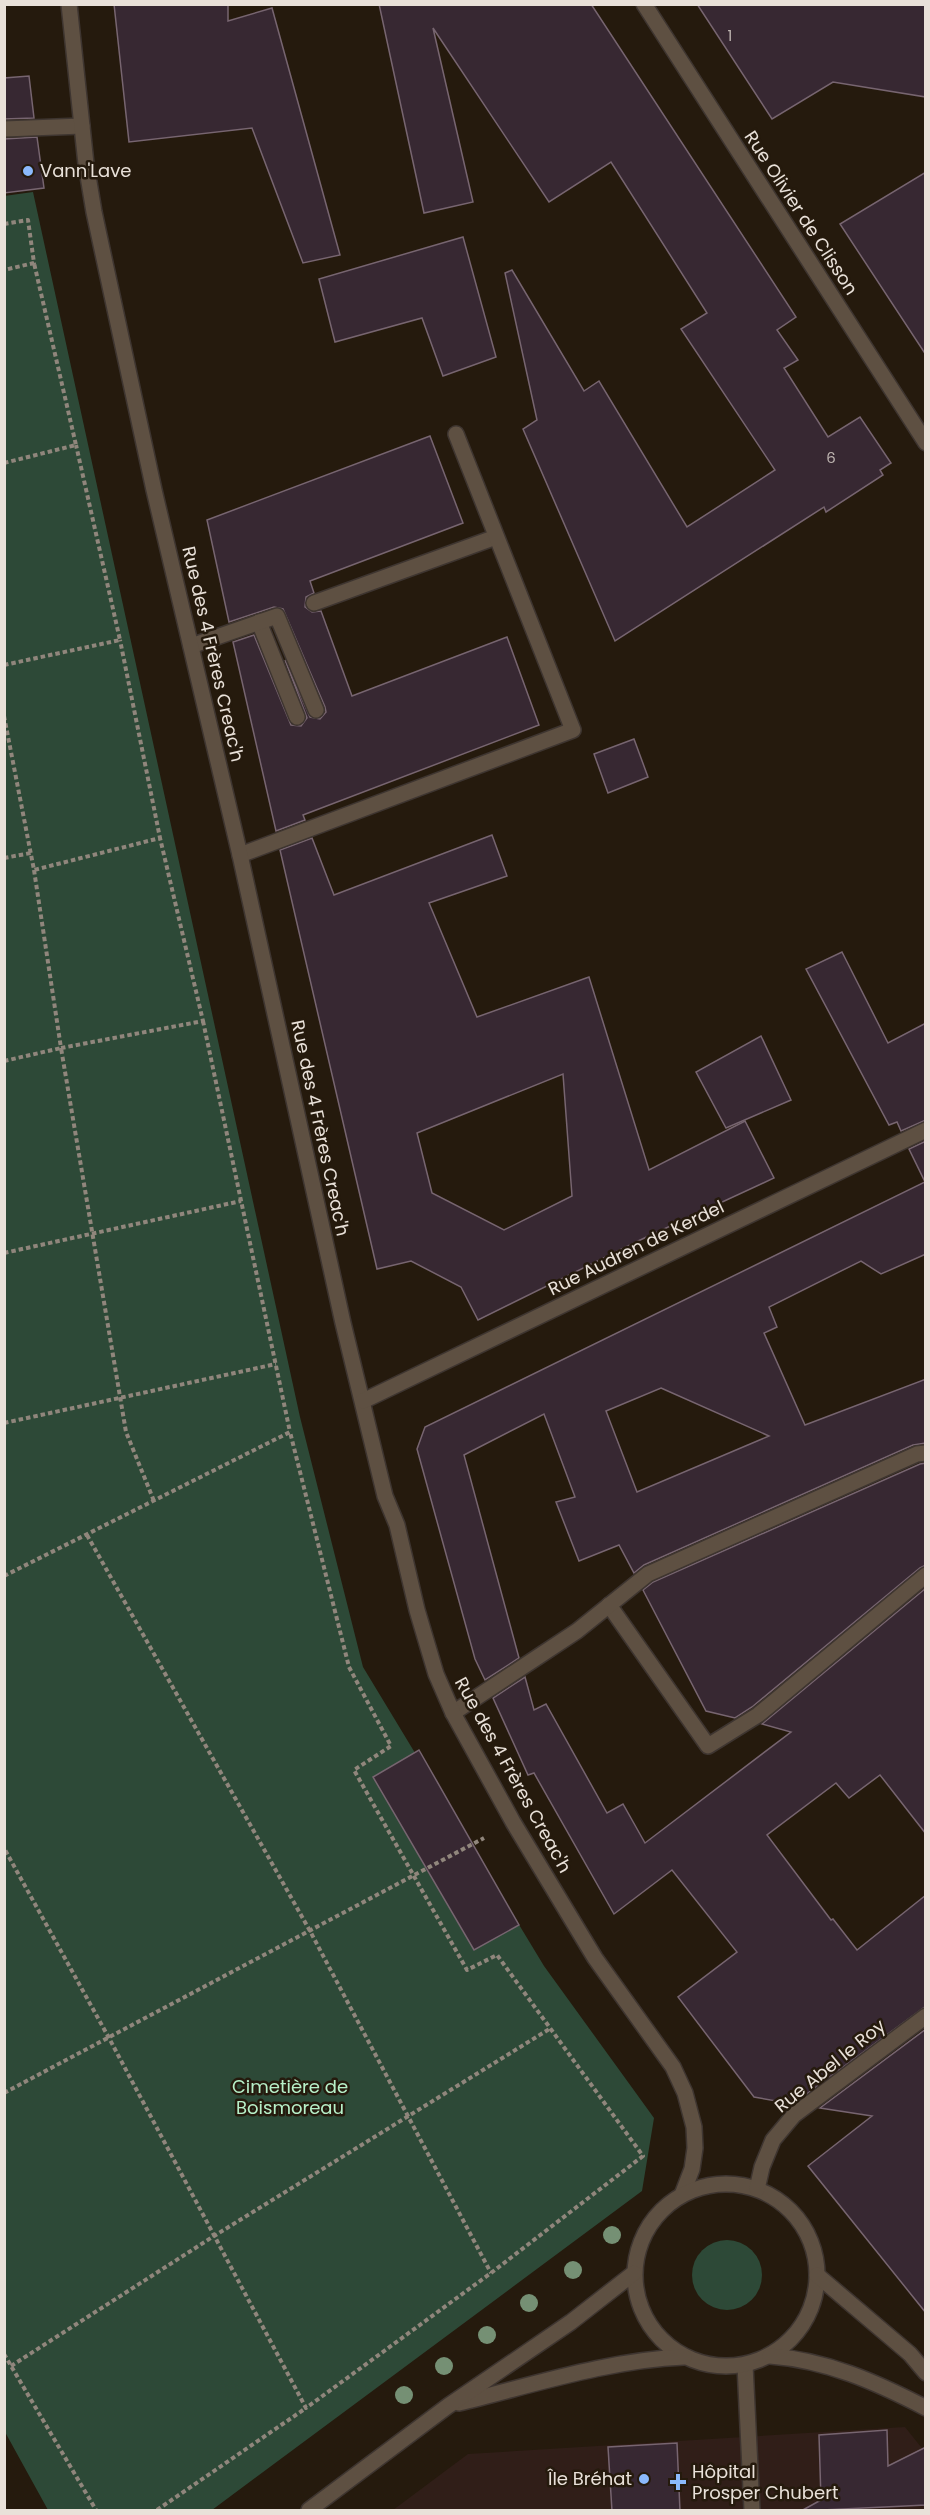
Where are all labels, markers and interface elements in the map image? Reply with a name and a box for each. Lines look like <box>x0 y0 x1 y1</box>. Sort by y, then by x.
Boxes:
house number: 1 <box>728 25 732 46</box>
street label: Rue Olivier de Clisson <box>739 126 864 300</box>
place label: Vann'Lave <box>40 158 131 183</box>
marker: Vann'Lave <box>21 164 35 178</box>
house number: 6 <box>826 447 836 468</box>
street label: Rue des 4 Frères Creac'h <box>177 544 250 764</box>
street label: Rue des 4 Frères Creac'h <box>285 1018 356 1238</box>
street label: Rue Audren de Kerdel <box>544 1194 728 1301</box>
street label: Rue des 4 Frères Creac'h <box>449 1672 578 1877</box>
street label: Rue Abel le Roy <box>769 2013 890 2118</box>
park label: Cimetière de Boismoreau <box>232 2074 348 2120</box>
place label: Hôpital Prosper Chubert <box>692 2459 838 2505</box>
place label: Île Bréhat <box>547 2466 632 2491</box>
marker: Île Bréhat <box>637 2472 651 2486</box>
marker: Hôpital Prosper Chubert <box>669 2473 687 2491</box>

